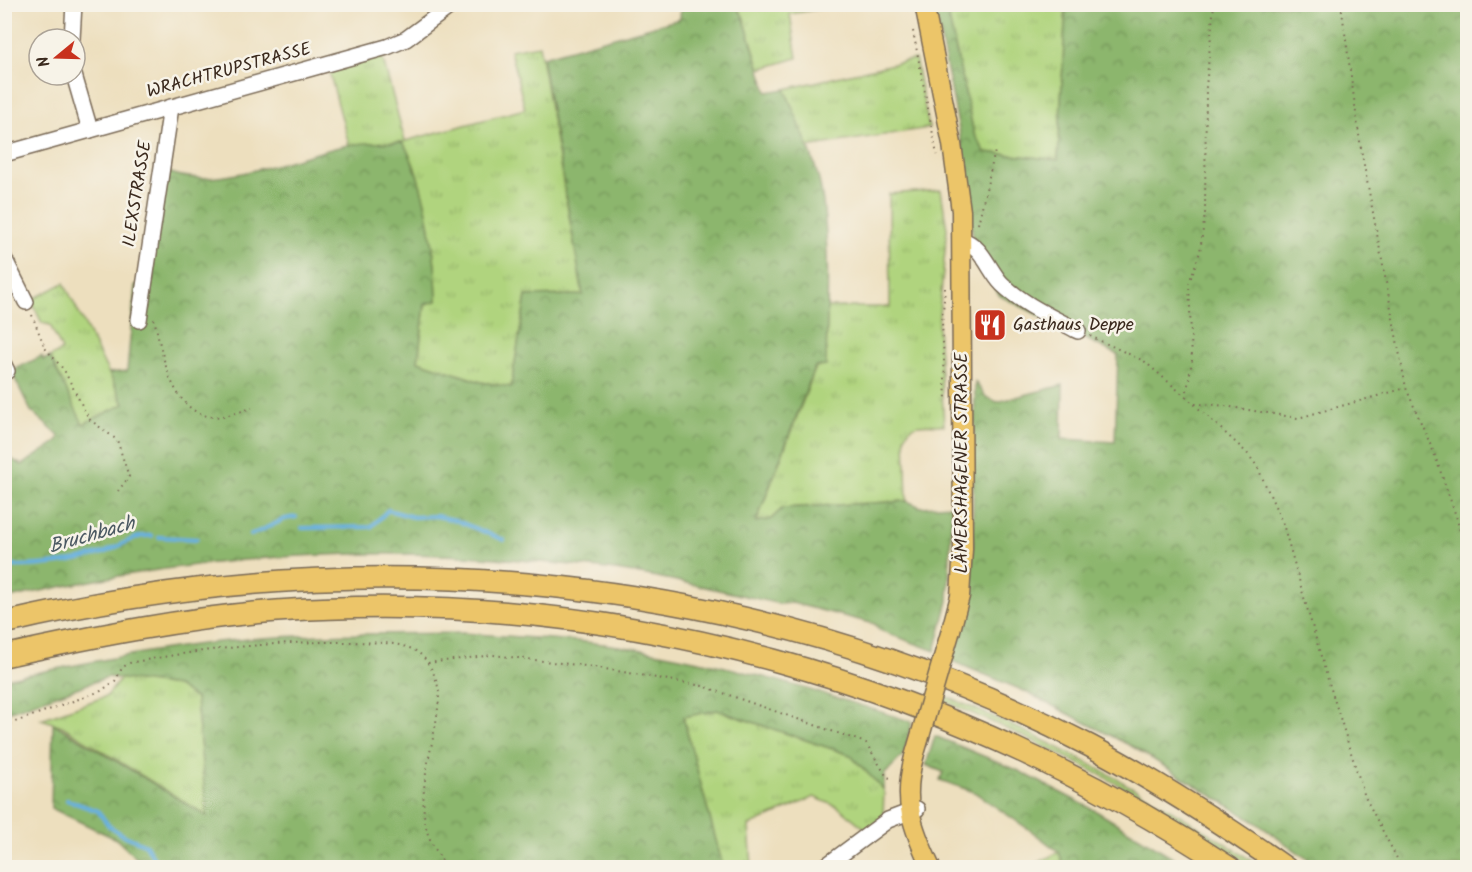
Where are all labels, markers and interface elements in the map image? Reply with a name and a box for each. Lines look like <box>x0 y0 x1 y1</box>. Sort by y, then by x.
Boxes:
north arrow <box>27 27 87 87</box>
street label: WRACHTRUPSTRASSE <box>143 35 315 107</box>
text: N <box>31 53 58 70</box>
street label: ILEXSTRASSE <box>115 138 161 249</box>
restaurant icon: Gasthaus Deppe <box>972 307 1008 343</box>
place label: Gasthaus Deppe <box>1013 311 1134 340</box>
street label: LÄMERSHAGENER STRASSE <box>948 352 977 573</box>
water label: Bruchbach <box>45 508 141 564</box>

